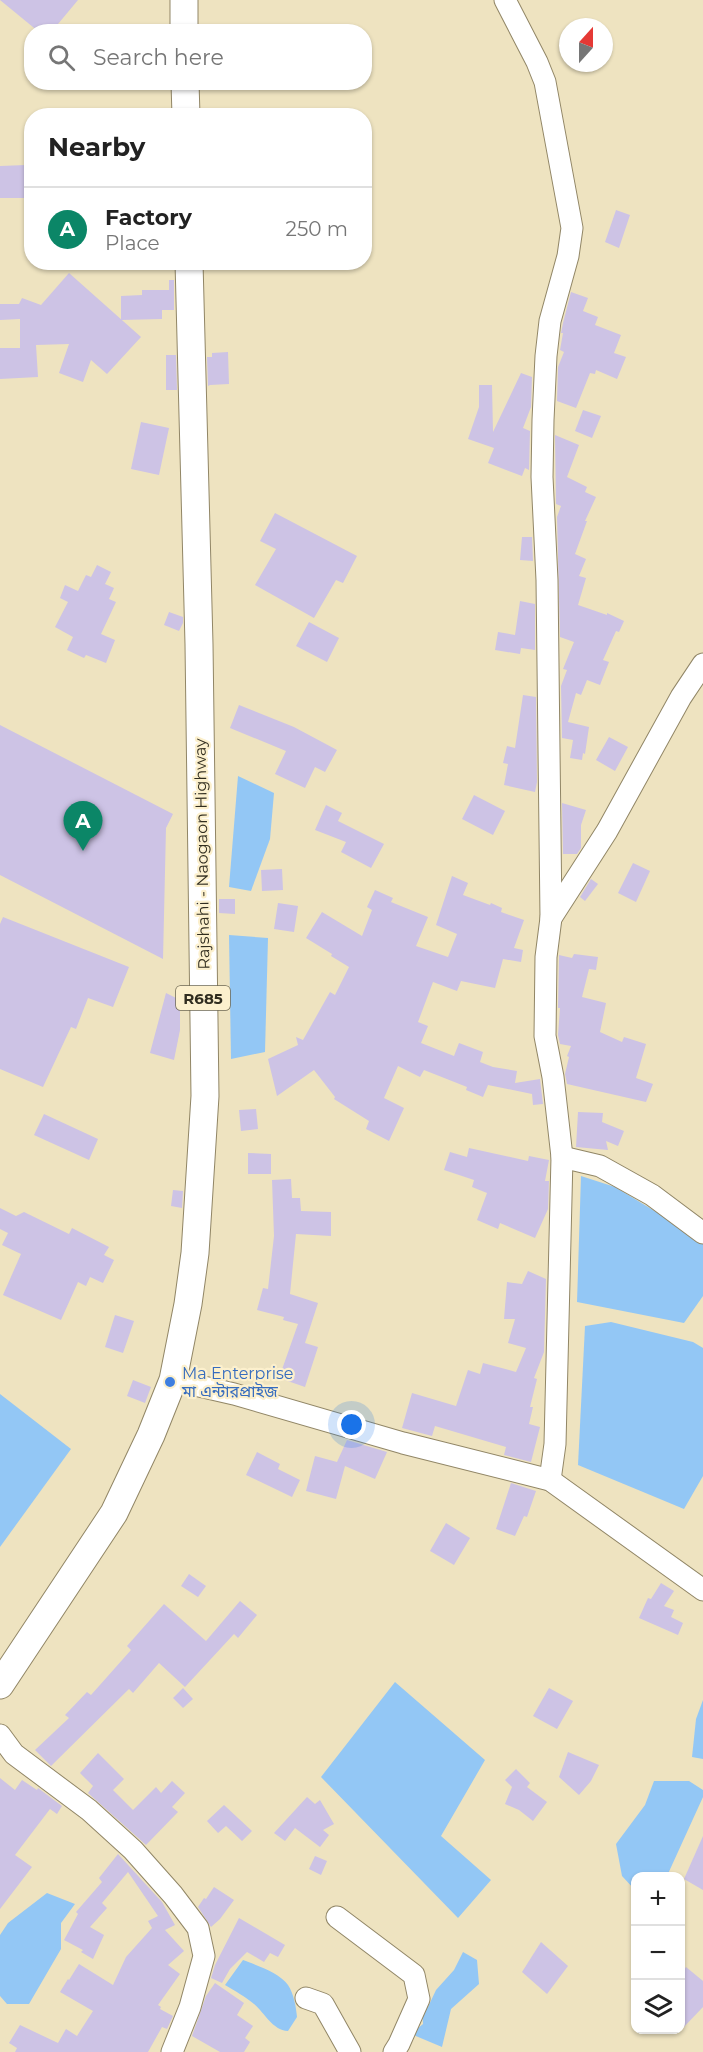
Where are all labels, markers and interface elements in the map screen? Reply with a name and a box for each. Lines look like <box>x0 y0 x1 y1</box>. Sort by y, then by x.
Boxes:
north arrow <box>559 18 613 72</box>
search box <box>24 24 372 90</box>
icon: search <box>45 41 78 74</box>
text: Search here <box>93 44 224 71</box>
text: Nearby <box>48 131 145 163</box>
text: Factory <box>105 204 192 231</box>
text: A <box>60 217 75 241</box>
text: 250 m <box>286 217 348 241</box>
text: Place <box>105 231 160 255</box>
street label: Rajshahi - Naogaon Highway <box>190 738 214 970</box>
pin: A <box>64 802 103 851</box>
road number: R685 <box>176 986 230 1010</box>
place label: Ma Enterprise মা এন্টারপ্রাইজ <box>181 1364 294 1401</box>
marker: Ma Enterprise মা এন্টারপ্রাইজ <box>163 1375 177 1389</box>
your location <box>337 1410 366 1439</box>
map controls <box>631 1872 685 2034</box>
button: + <box>631 1872 685 1926</box>
button: − <box>631 1926 685 1980</box>
button: layers <box>631 1980 685 2034</box>

